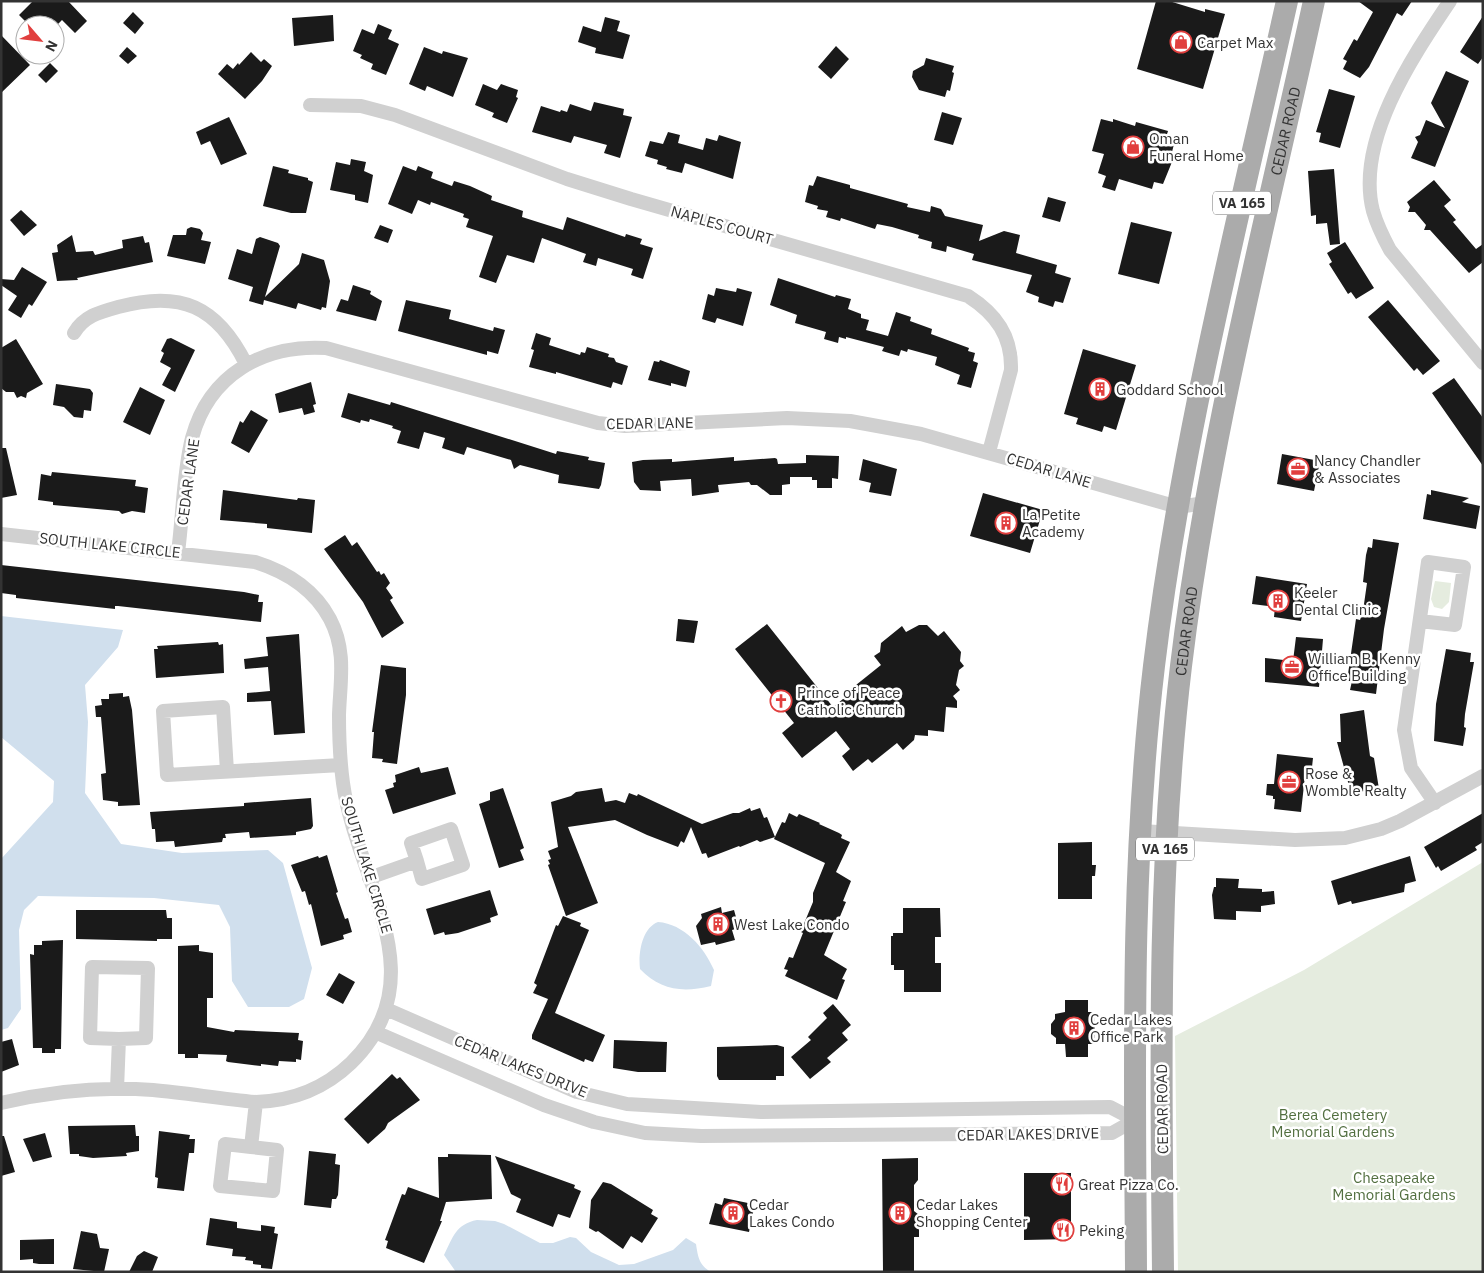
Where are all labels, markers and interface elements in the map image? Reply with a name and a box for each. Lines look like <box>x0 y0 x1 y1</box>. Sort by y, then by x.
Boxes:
north arrow <box>15 15 65 65</box>
shop icon: Carpet Max <box>1169 30 1193 54</box>
place label: Carpet Max <box>1197 33 1274 52</box>
text: N <box>41 37 62 55</box>
street label: CEDAR ROAD <box>1266 85 1304 177</box>
place label: Oman Funeral Home <box>1149 129 1244 165</box>
shop icon: Oman Funeral Home <box>1121 135 1145 159</box>
road number: VA 165 <box>1213 192 1271 214</box>
street label: NAPLES COURT <box>669 201 776 249</box>
building icon: Goddard School <box>1088 377 1112 401</box>
place label: Goddard School <box>1116 380 1224 399</box>
street label: CEDAR LANE <box>606 413 694 433</box>
street label: CEDAR LANE <box>173 437 203 527</box>
street label: CEDAR LANE <box>1004 448 1094 492</box>
place label: Nancy Chandler & Associates <box>1314 451 1421 487</box>
office icon: Nancy Chandler & Associates <box>1286 457 1310 481</box>
place label: La Petite Academy <box>1022 505 1085 541</box>
building icon: La Petite Academy <box>994 511 1018 535</box>
street label: SOUTH LAKE CIRCLE <box>39 528 181 562</box>
place label: Keeler Dental Clinic <box>1294 583 1379 619</box>
street label: CEDAR ROAD <box>1170 585 1201 677</box>
building icon: Keeler Dental Clinic <box>1266 589 1290 613</box>
place label: William B. Kenny Office Building <box>1308 649 1421 685</box>
office icon: William B. Kenny Office Building <box>1280 655 1304 679</box>
place label: Prince of Peace Catholic Church <box>797 683 903 719</box>
church icon: Prince of Peace Catholic Church <box>769 689 793 713</box>
place label: Rose & Womble Realty <box>1305 764 1407 800</box>
office icon: Rose & Womble Realty <box>1277 770 1301 794</box>
street label: SOUTH LAKE CIRCLE <box>337 794 397 936</box>
road number: VA 165 <box>1136 838 1194 861</box>
building icon: West Lake Condo <box>706 912 730 936</box>
place label: West Lake Condo <box>734 915 850 934</box>
place label: Cedar Lakes Office Park <box>1090 1010 1172 1046</box>
building icon: Cedar Lakes Office Park <box>1062 1016 1086 1040</box>
street label: CEDAR LAKES DRIVE <box>452 1031 590 1101</box>
street label: CEDAR ROAD <box>1152 1064 1172 1154</box>
park label: Berea Cemetery Memorial Gardens <box>1271 1105 1395 1141</box>
street label: CEDAR LAKES DRIVE <box>957 1123 1099 1145</box>
park label: Chesapeake Memorial Gardens <box>1332 1168 1456 1204</box>
restaurant icon: Great Pizza Co. <box>1050 1172 1074 1196</box>
place label: Great Pizza Co. <box>1078 1175 1179 1194</box>
place label: Cedar Lakes Condo <box>749 1195 835 1231</box>
place label: Cedar Lakes Shopping Center <box>916 1195 1028 1231</box>
building icon: Cedar Lakes Condo <box>721 1201 745 1225</box>
building icon: Cedar Lakes Shopping Center <box>888 1201 912 1225</box>
restaurant icon: Peking <box>1051 1218 1075 1242</box>
place label: Peking <box>1079 1221 1124 1240</box>

